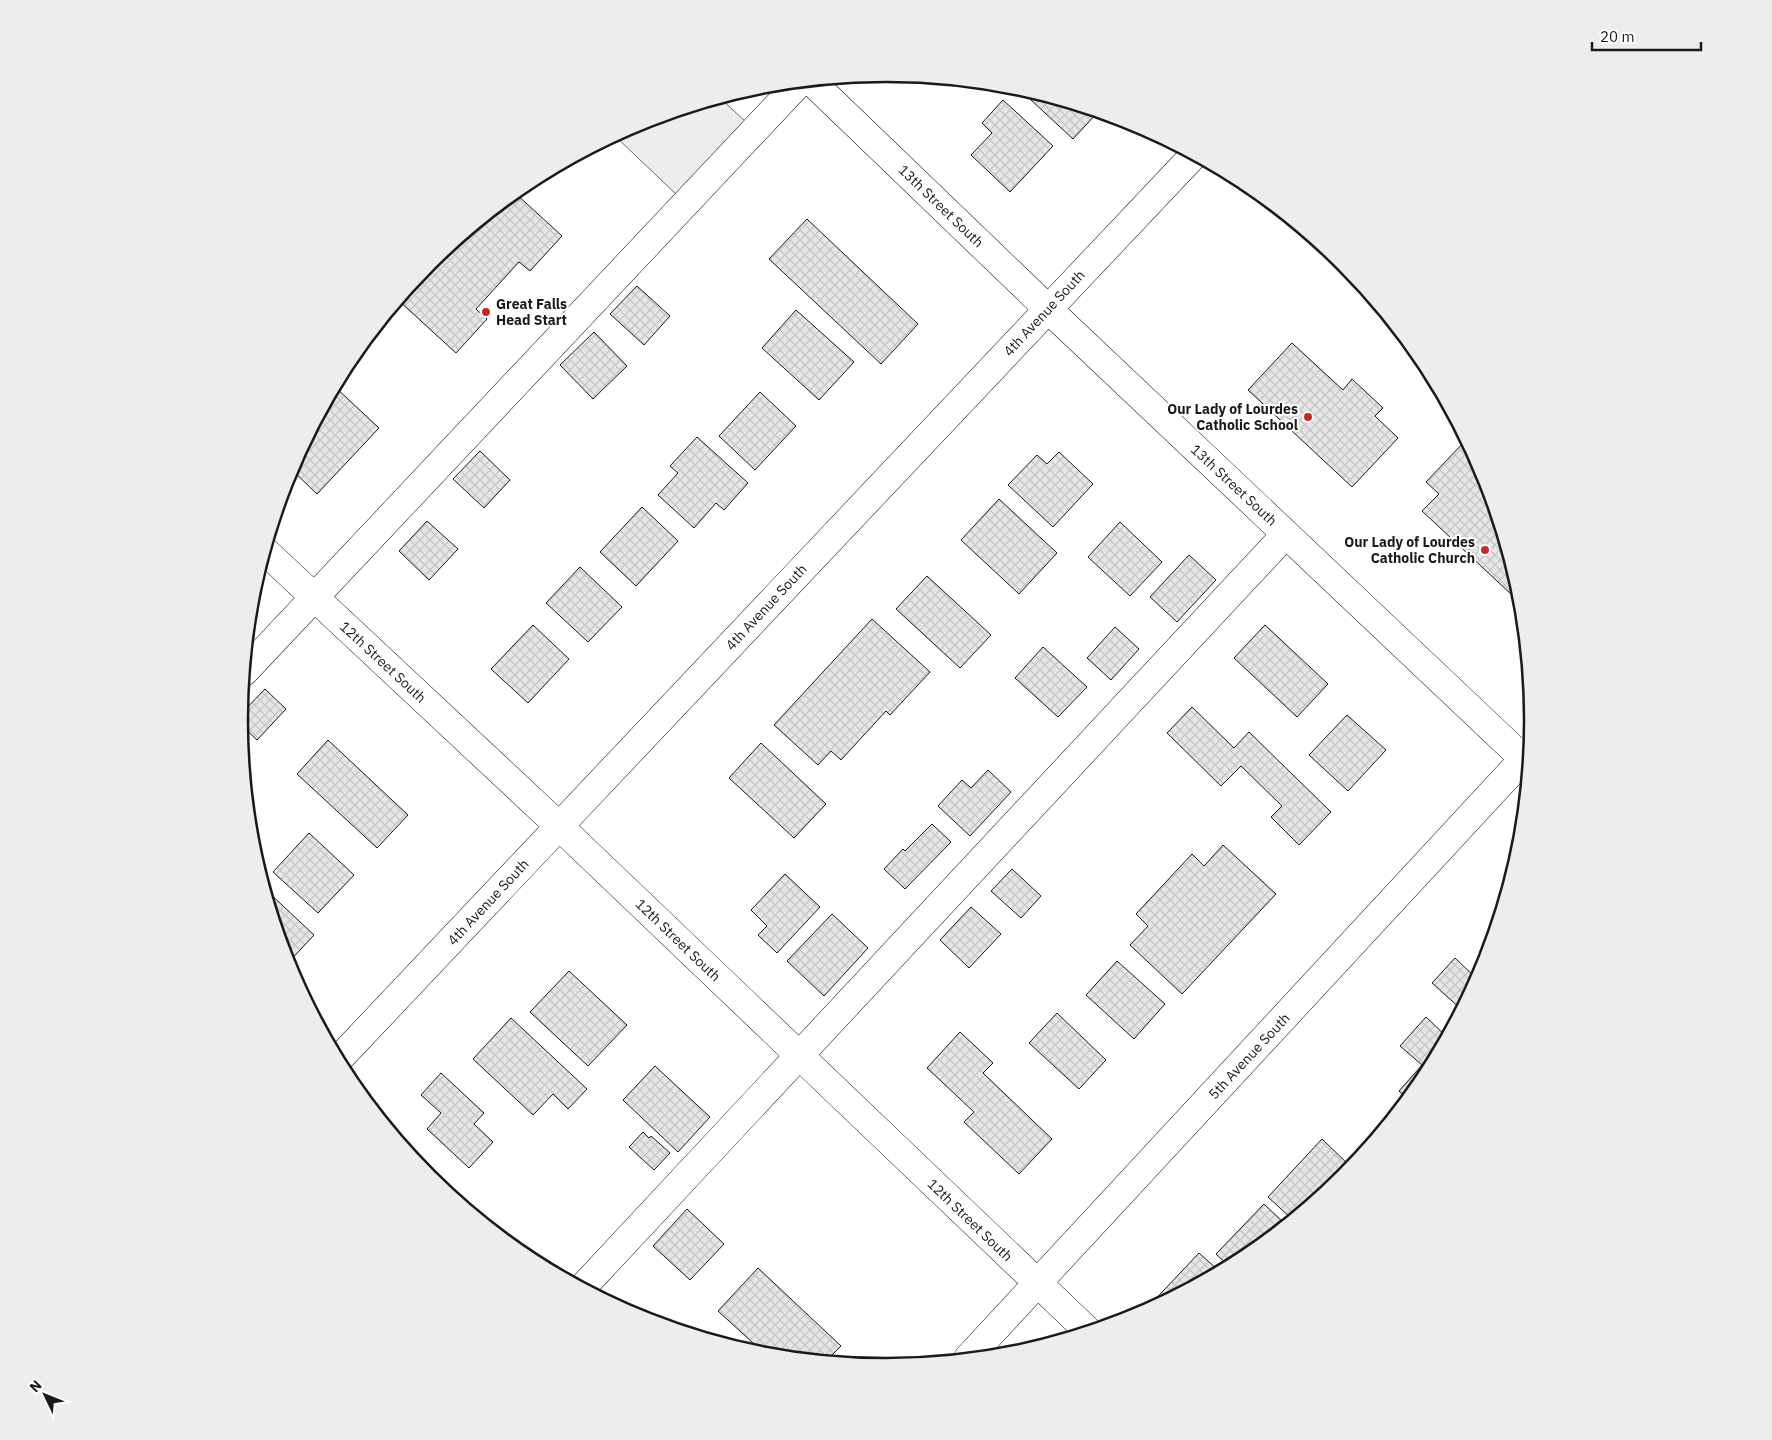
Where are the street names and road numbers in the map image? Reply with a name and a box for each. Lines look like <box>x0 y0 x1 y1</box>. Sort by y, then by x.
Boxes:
street label: 13th Street South <box>895 161 987 251</box>
street label: 4th Avenue South <box>999 266 1089 360</box>
street label: 13th Street South <box>1187 440 1281 530</box>
street label: 4th Avenue South <box>721 560 811 654</box>
street label: 12th Street South <box>336 617 430 707</box>
street label: 4th Avenue South <box>443 855 533 949</box>
street label: 12th Street South <box>632 895 724 985</box>
street label: 5th Avenue South <box>1204 1009 1294 1103</box>
street label: 12th Street South <box>924 1175 1016 1265</box>

